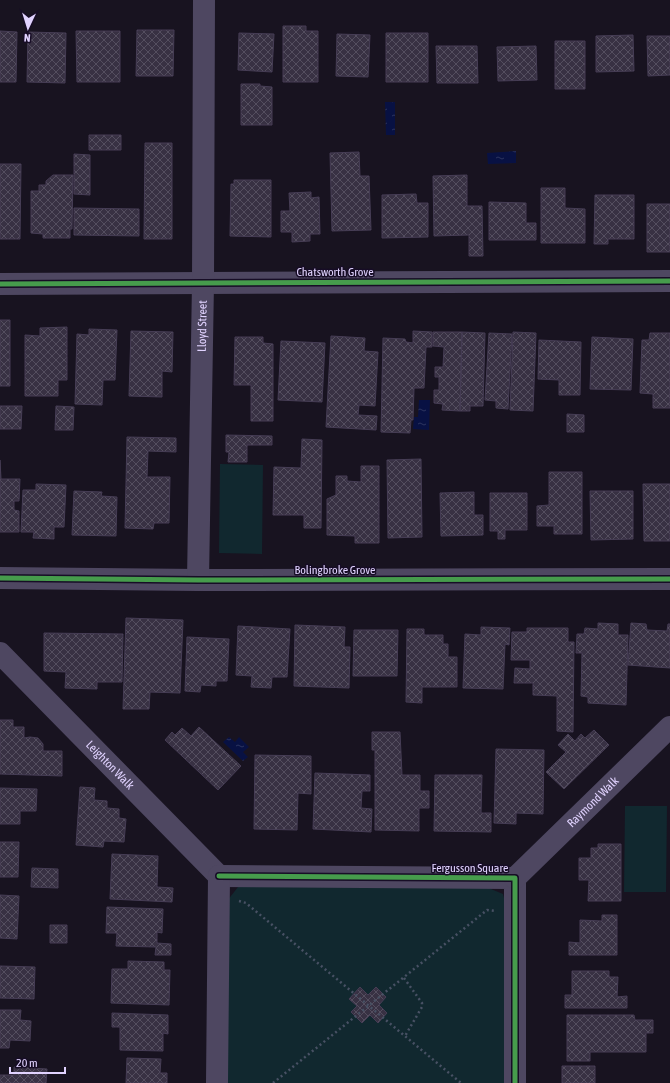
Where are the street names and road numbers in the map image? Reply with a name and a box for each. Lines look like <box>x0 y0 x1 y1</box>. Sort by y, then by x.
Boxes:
street label: Chatsworth Grove <box>296 265 374 279</box>
street label: Lloyd Street <box>195 299 210 352</box>
street label: Bolingbroke Grove <box>295 563 375 577</box>
street label: Leighton Walk <box>83 738 137 793</box>
street label: Raymond Walk <box>564 773 622 830</box>
street label: Fergusson Square <box>432 861 508 875</box>

